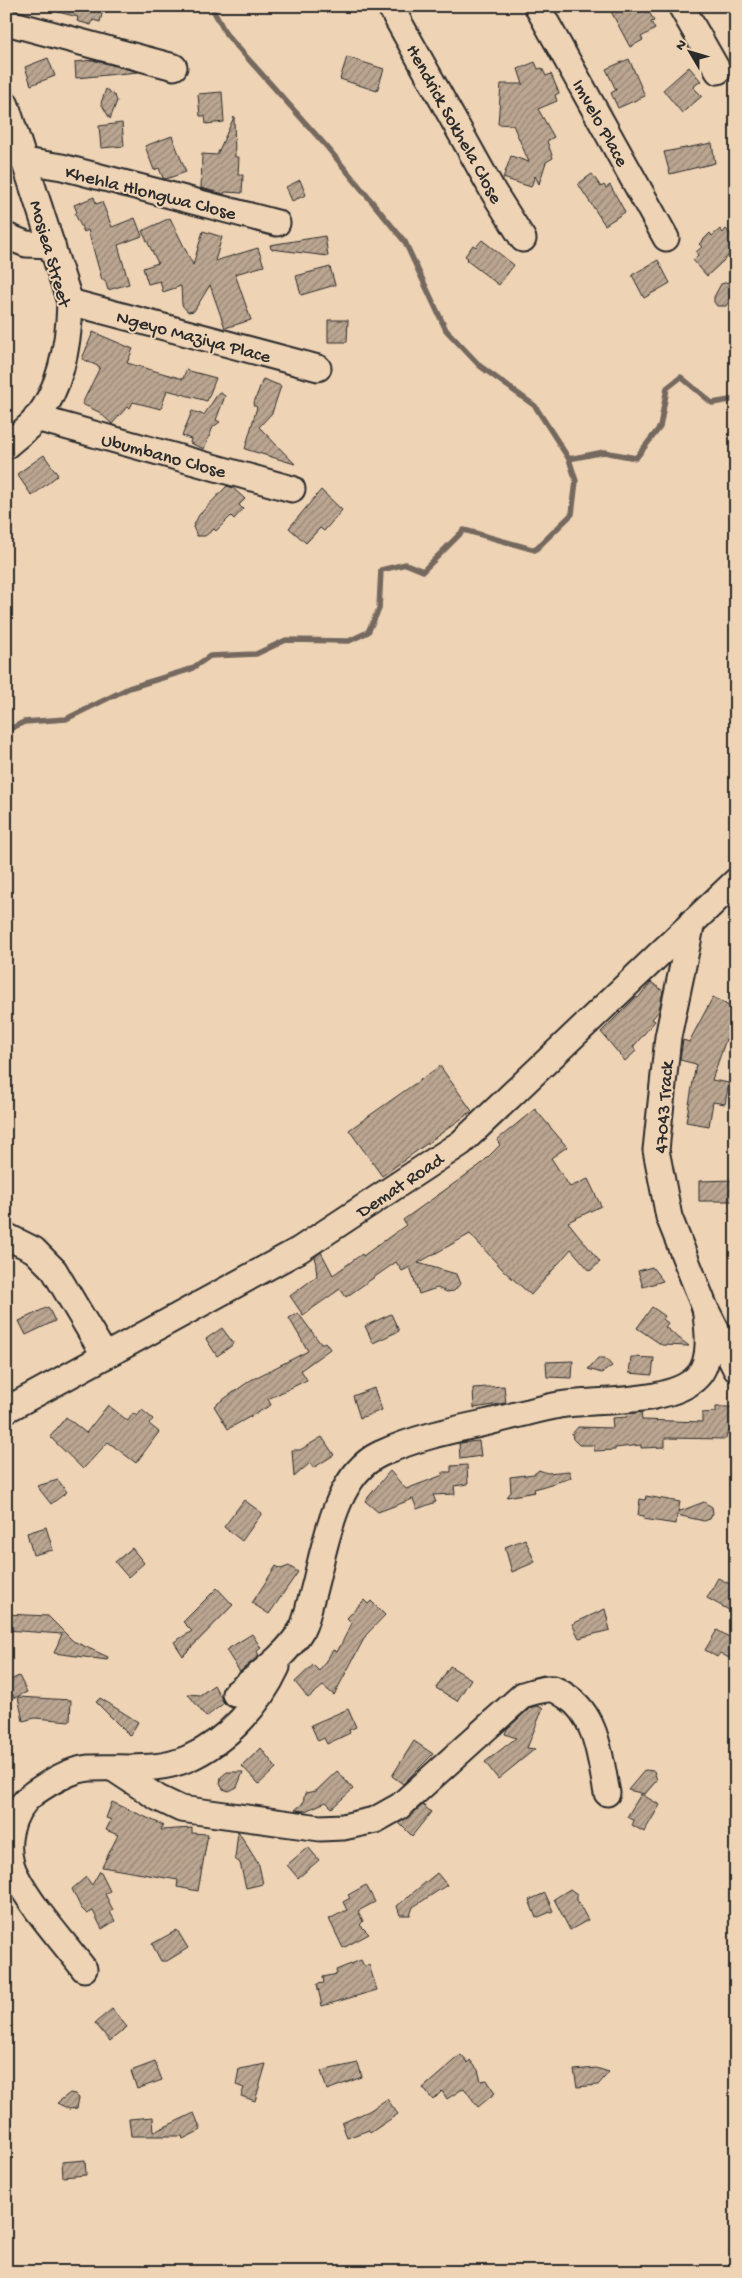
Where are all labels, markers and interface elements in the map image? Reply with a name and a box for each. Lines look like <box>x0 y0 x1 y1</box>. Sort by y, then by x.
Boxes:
north arrow <box>664 28 714 78</box>
text: N <box>672 37 691 54</box>
street label: Hendrick Sokhela Close <box>400 41 506 209</box>
street label: Imvelo Place <box>566 76 632 172</box>
street label: Khehla Hlongwa Close <box>62 162 238 227</box>
street label: Mosiea Street <box>22 198 75 312</box>
street label: Ngeyo Maziya Place <box>113 307 273 370</box>
street label: Ubumbano Close <box>98 430 228 485</box>
street label: 47043 Track <box>651 1059 680 1154</box>
street label: Demat Road <box>351 1148 450 1226</box>

